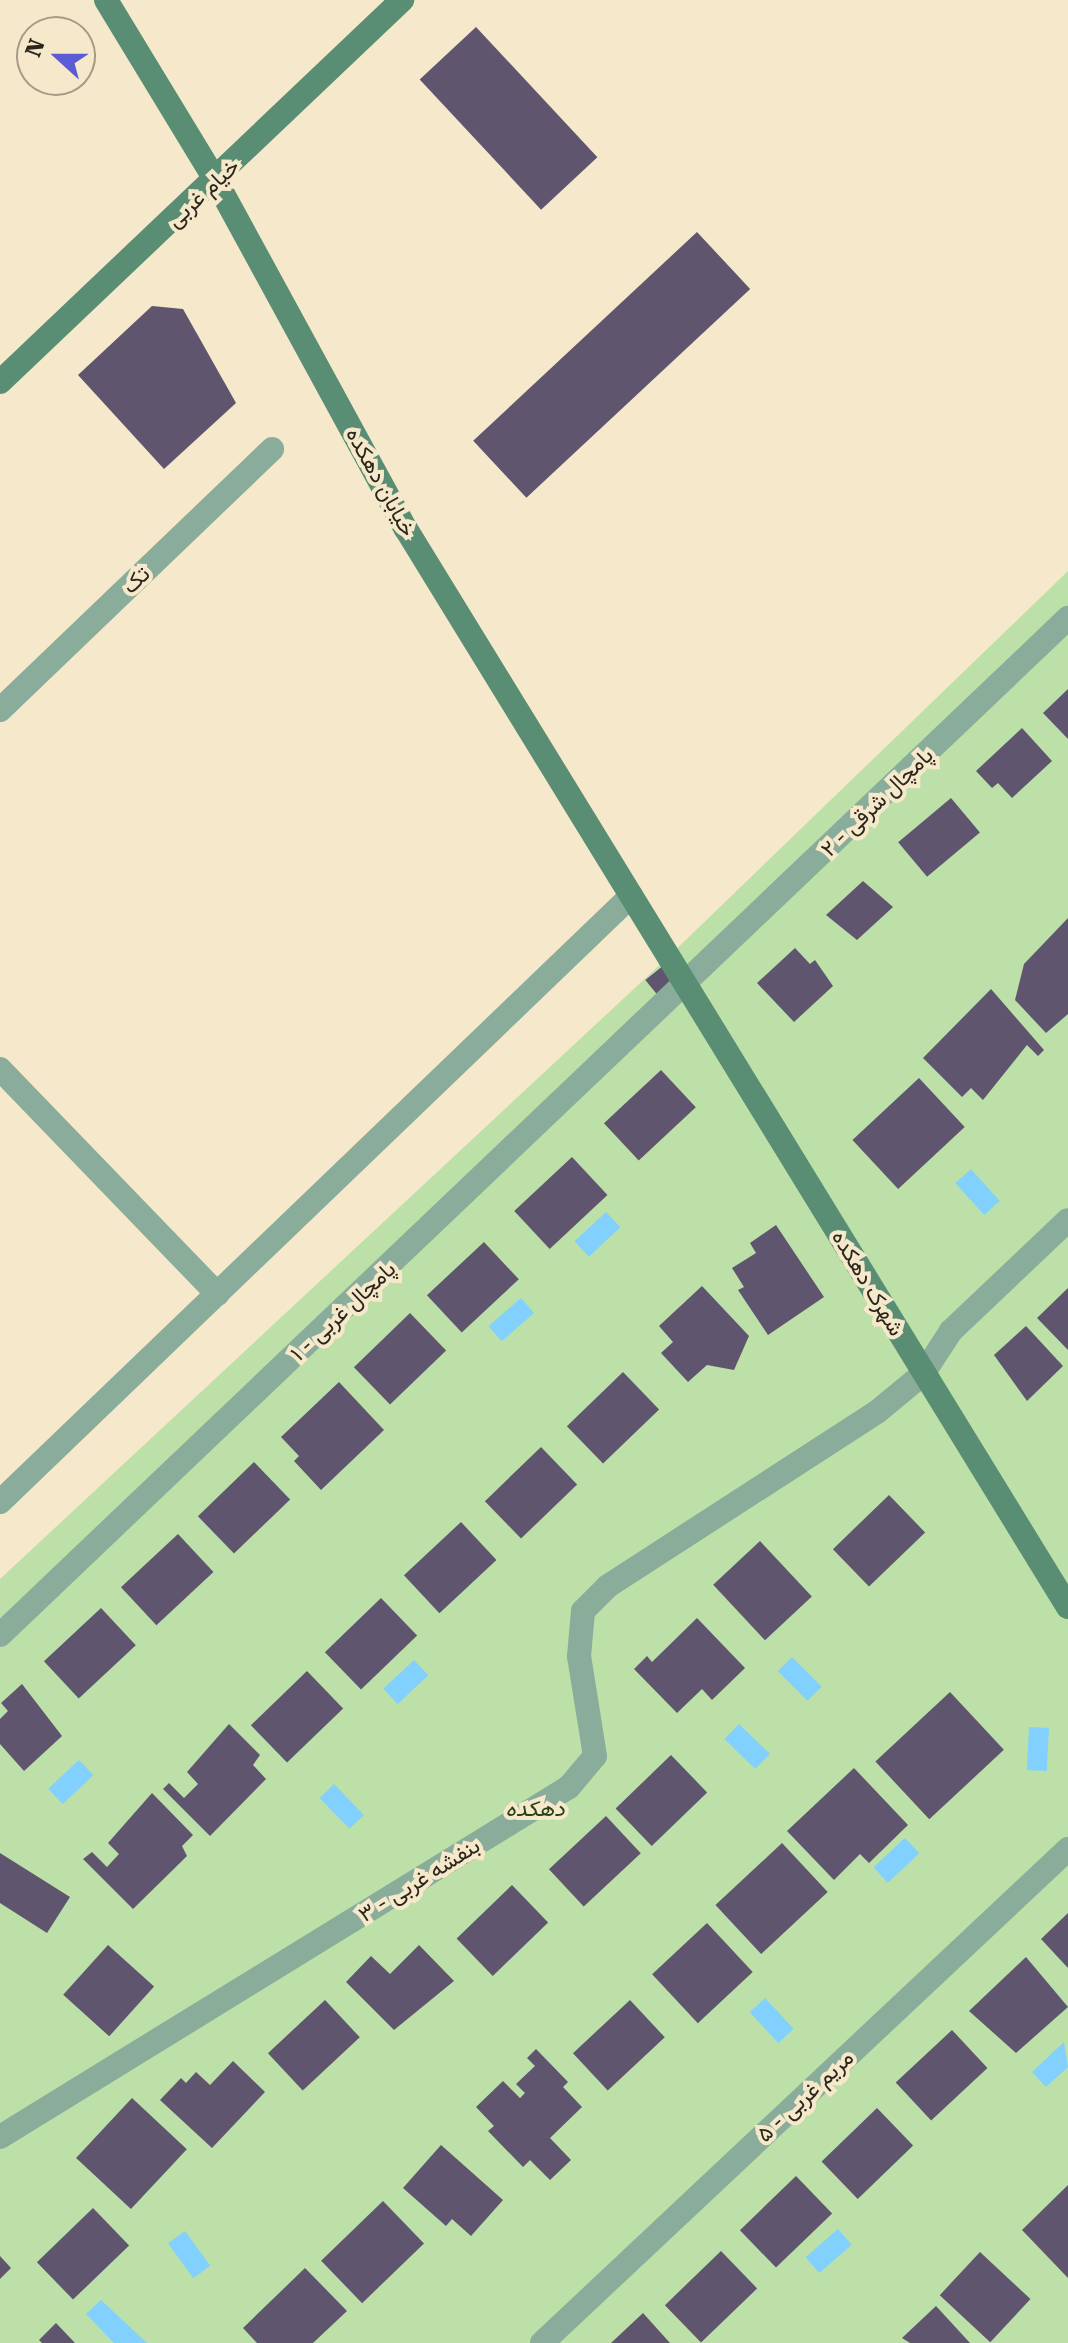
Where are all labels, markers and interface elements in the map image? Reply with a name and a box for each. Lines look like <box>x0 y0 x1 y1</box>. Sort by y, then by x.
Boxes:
north arrow <box>16 16 96 96</box>
text: N <box>20 36 50 60</box>
street label: خیام غربی <box>161 153 245 233</box>
street label: خیابان دهکده <box>340 423 422 541</box>
street label: تک <box>117 561 155 599</box>
street label: پامچال شرقی - ۲ <box>815 742 939 862</box>
street label: شهرک دهکده <box>826 1225 910 1341</box>
street label: پامچال غربی - ۱ <box>285 1256 401 1366</box>
park label: دهکده <box>506 1796 564 1822</box>
street label: بنفشه غربی - ۳ <box>354 1832 484 1928</box>
street label: مریم غربی - ۵ <box>751 2045 859 2147</box>

